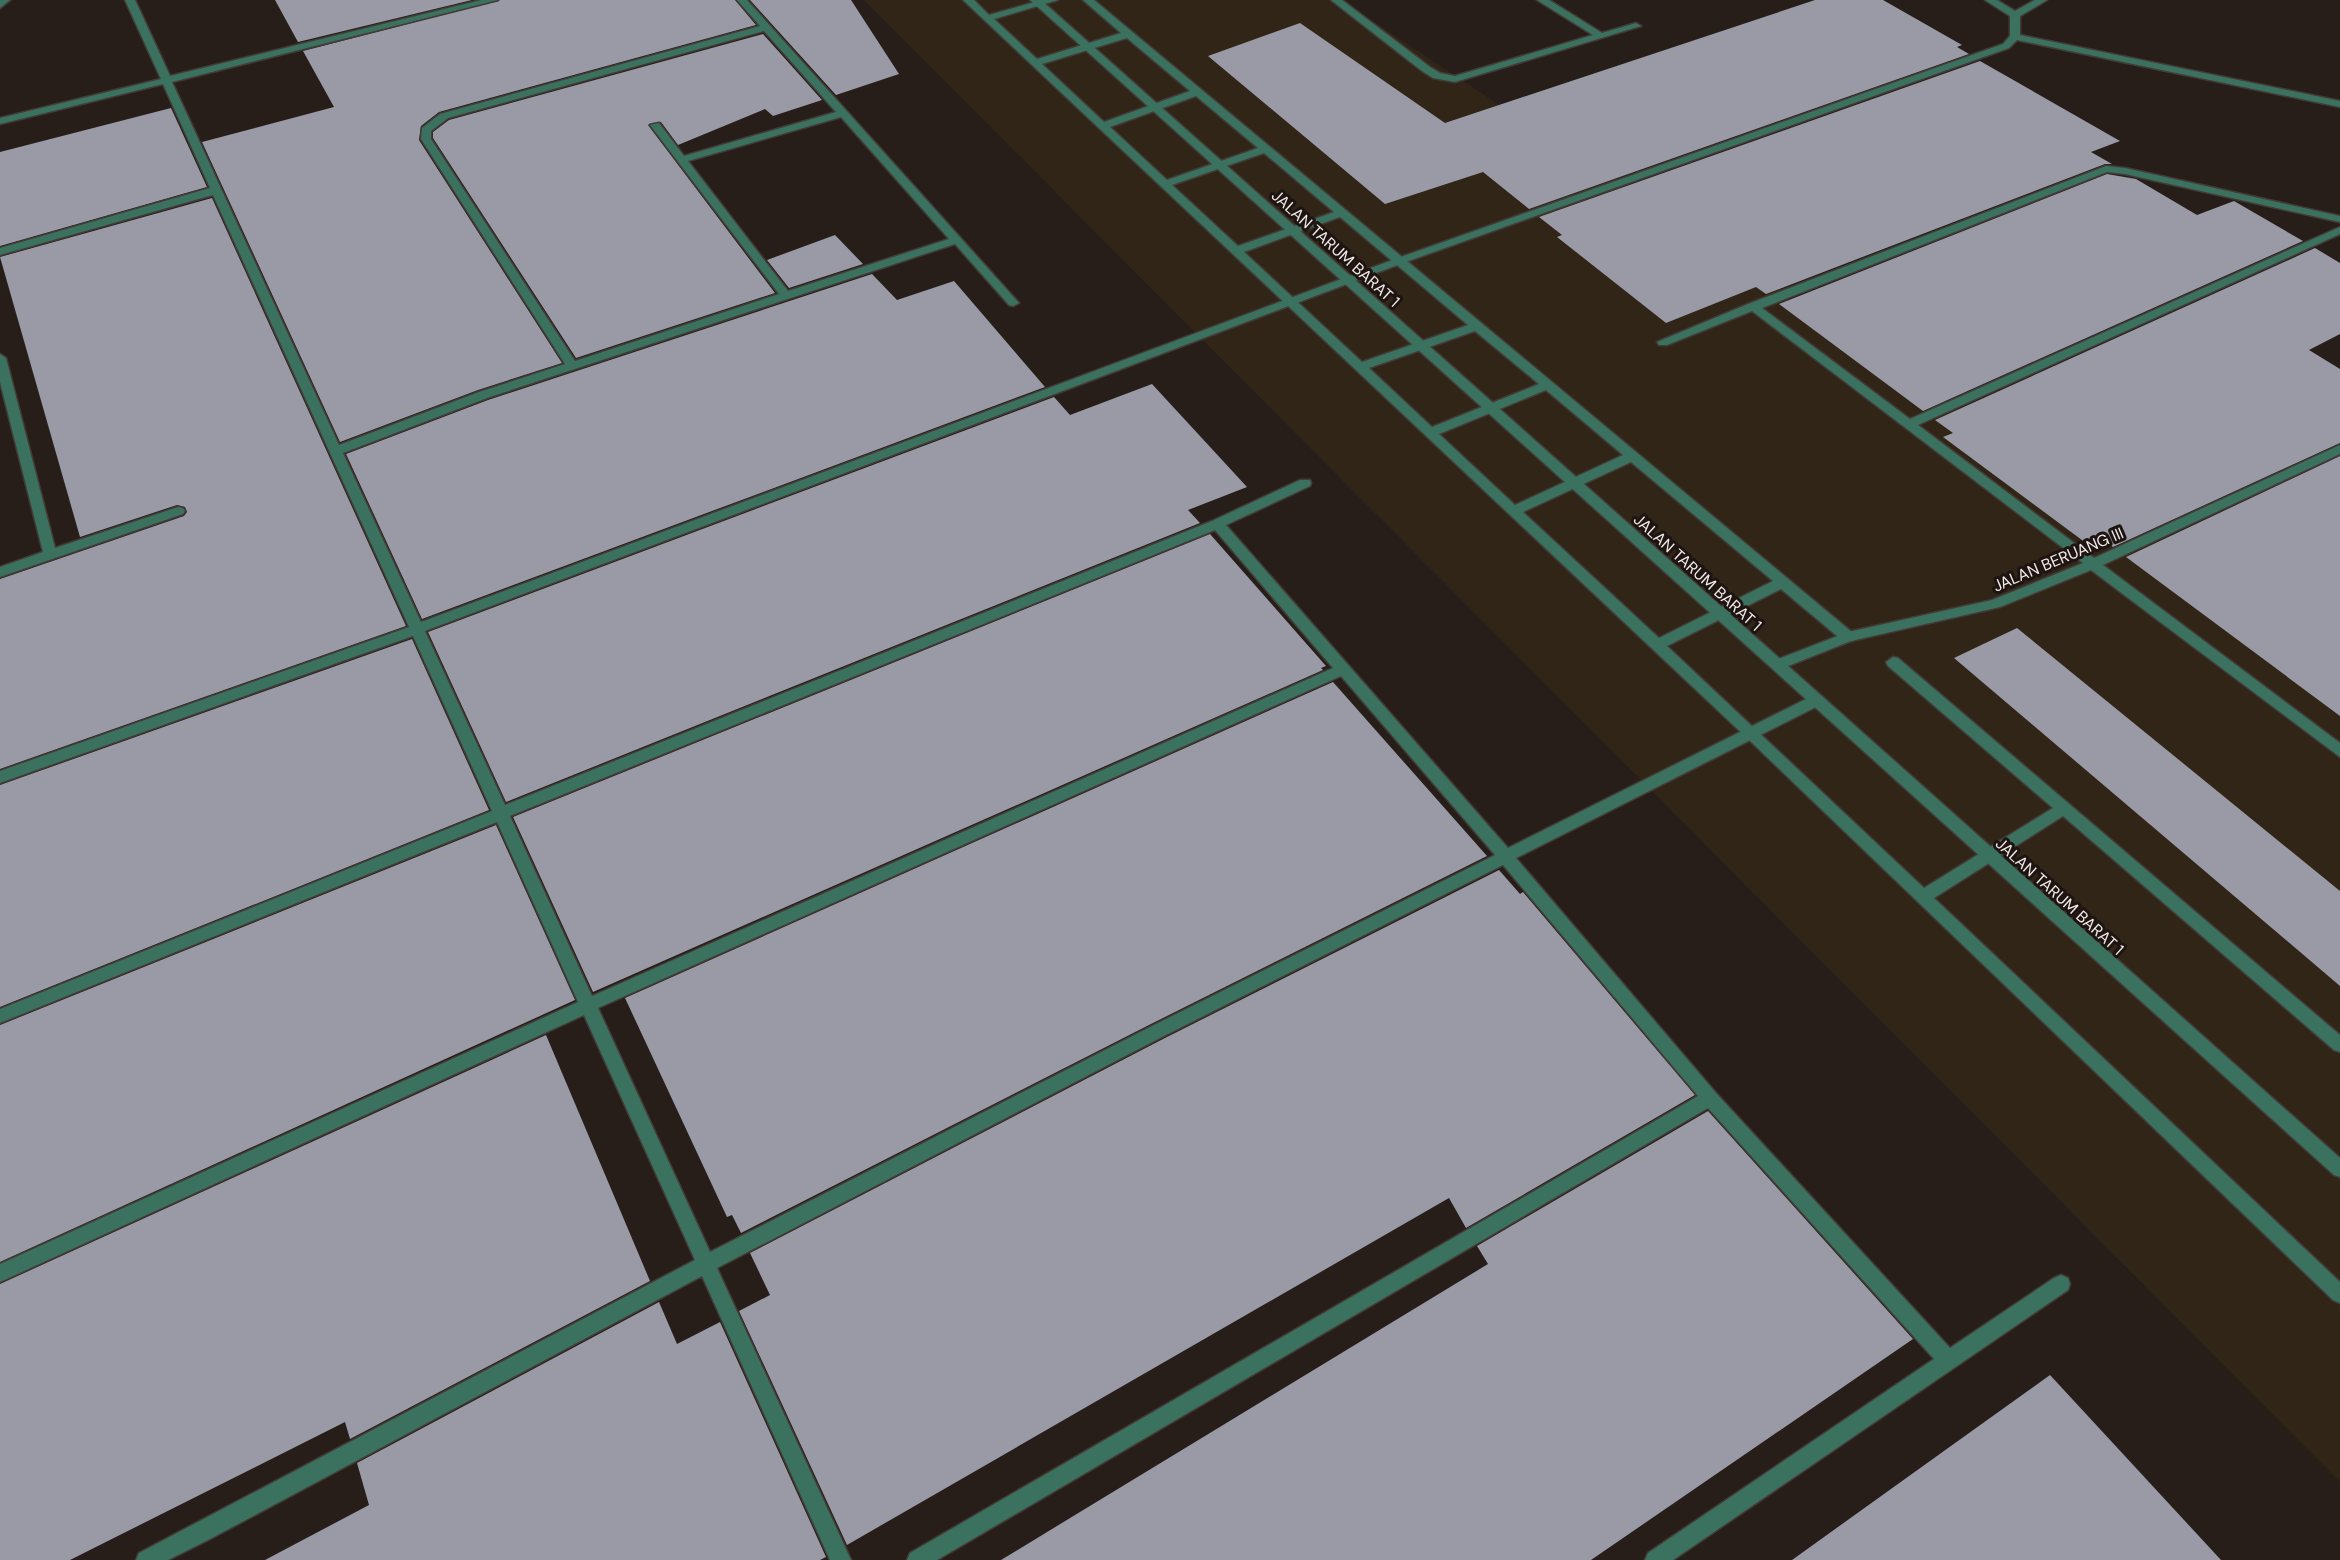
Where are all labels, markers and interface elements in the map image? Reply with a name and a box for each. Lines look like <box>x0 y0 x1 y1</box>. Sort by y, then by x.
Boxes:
street label: JALAN TARUM BARAT 1 <box>1267 185 1404 312</box>
street label: JALAN TARUM BARAT 1 <box>1629 509 1766 636</box>
street label: JALAN BERUANG III <box>1990 522 2127 596</box>
street label: JALAN TARUM BARAT 1 <box>1991 833 2128 960</box>

